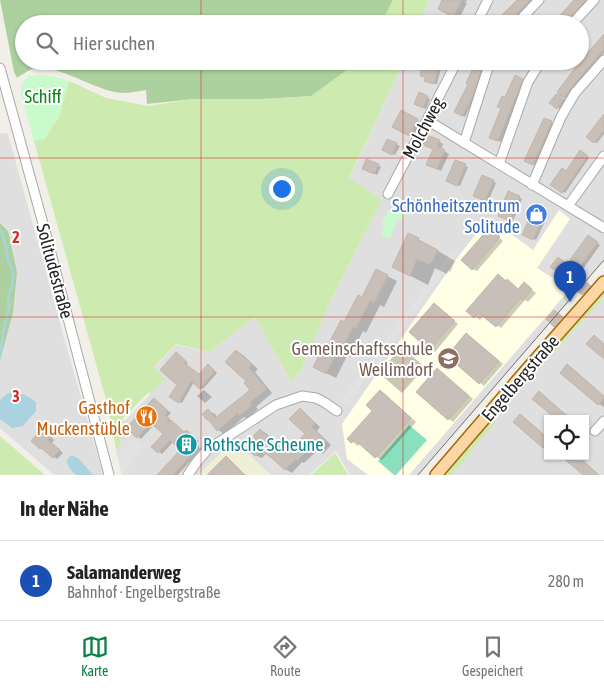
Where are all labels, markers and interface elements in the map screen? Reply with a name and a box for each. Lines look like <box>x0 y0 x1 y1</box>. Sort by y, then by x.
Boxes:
search box <box>15 15 589 70</box>
icon: search <box>33 29 61 57</box>
text: Hier suchen <box>73 32 155 54</box>
park label: Schiff <box>25 86 62 107</box>
street label: Molchweg <box>398 93 448 163</box>
your location <box>269 176 295 202</box>
place label: Schönheitszentrum Solitude <box>392 195 520 237</box>
shop icon: Schönheitszentrum Solitude <box>524 203 548 227</box>
street label: Solitudestraße <box>32 221 78 321</box>
text: 2 <box>12 228 20 246</box>
pin: 1 <box>554 261 586 302</box>
street label: Engelbergstraße <box>477 331 563 425</box>
place label: Gemeinschaftsschule Weilimdorf <box>291 338 433 380</box>
school or university icon: Gemeinschaftsschule Weilimdorf <box>437 346 461 370</box>
text: 3 <box>12 387 20 405</box>
place label: Gasthof Muckenstüble <box>37 397 130 439</box>
restaurant icon: Gasthof Muckenstüble <box>134 405 158 429</box>
map controls <box>544 415 589 460</box>
button: locate <box>544 415 589 460</box>
building icon: Rothsche Scheune <box>175 432 199 456</box>
place label: Rothsche Scheune <box>203 434 323 455</box>
text: In der Nähe <box>20 496 109 520</box>
text: Salamanderweg <box>67 561 181 583</box>
text: 1 <box>32 572 40 590</box>
text: 280 m <box>548 572 584 590</box>
text: Bahnhof · Engelbergstraße <box>67 583 221 601</box>
tab: Karte <box>81 633 109 679</box>
tab: Route <box>270 633 301 679</box>
tab: Gespeichert <box>462 633 523 679</box>

